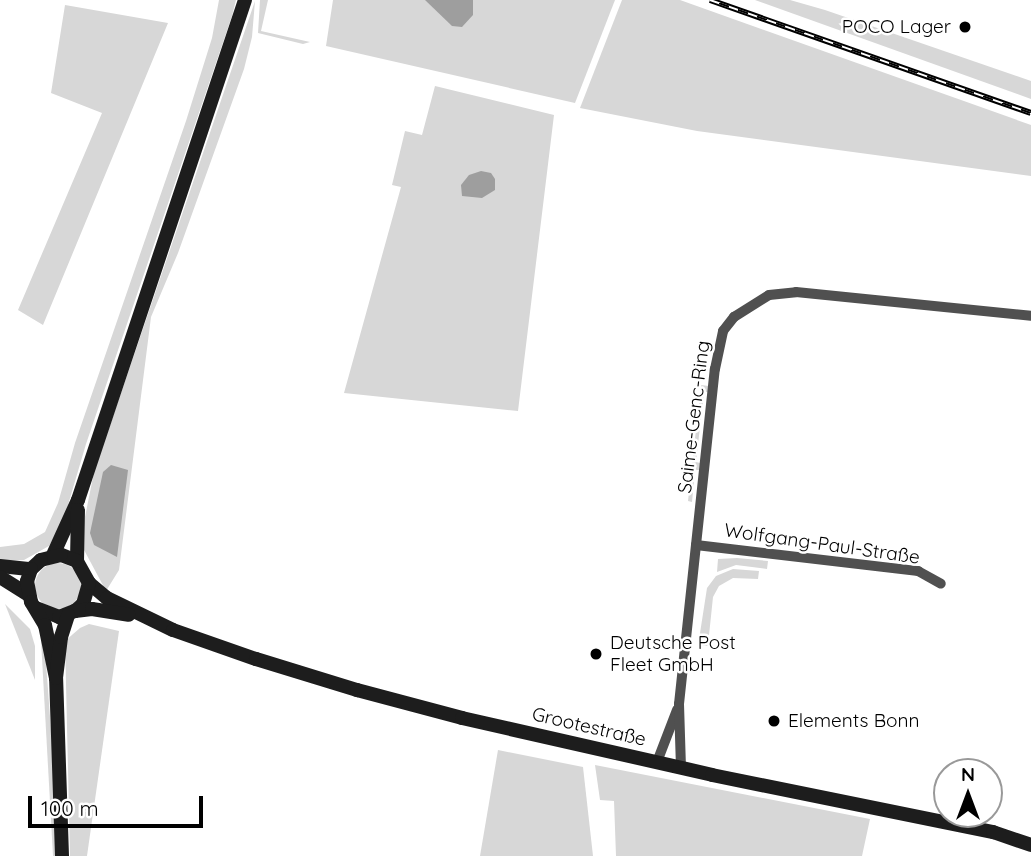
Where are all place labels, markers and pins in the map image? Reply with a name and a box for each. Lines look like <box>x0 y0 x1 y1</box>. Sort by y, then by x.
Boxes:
place label: POCO Lager <box>842 16 951 38</box>
marker: POCO Lager <box>957 19 973 35</box>
place label: Deutsche Post Fleet GmbH <box>610 632 736 676</box>
marker: Deutsche Post Fleet GmbH <box>588 646 604 662</box>
place label: Elements Bonn <box>788 710 919 732</box>
marker: Elements Bonn <box>766 713 782 729</box>

